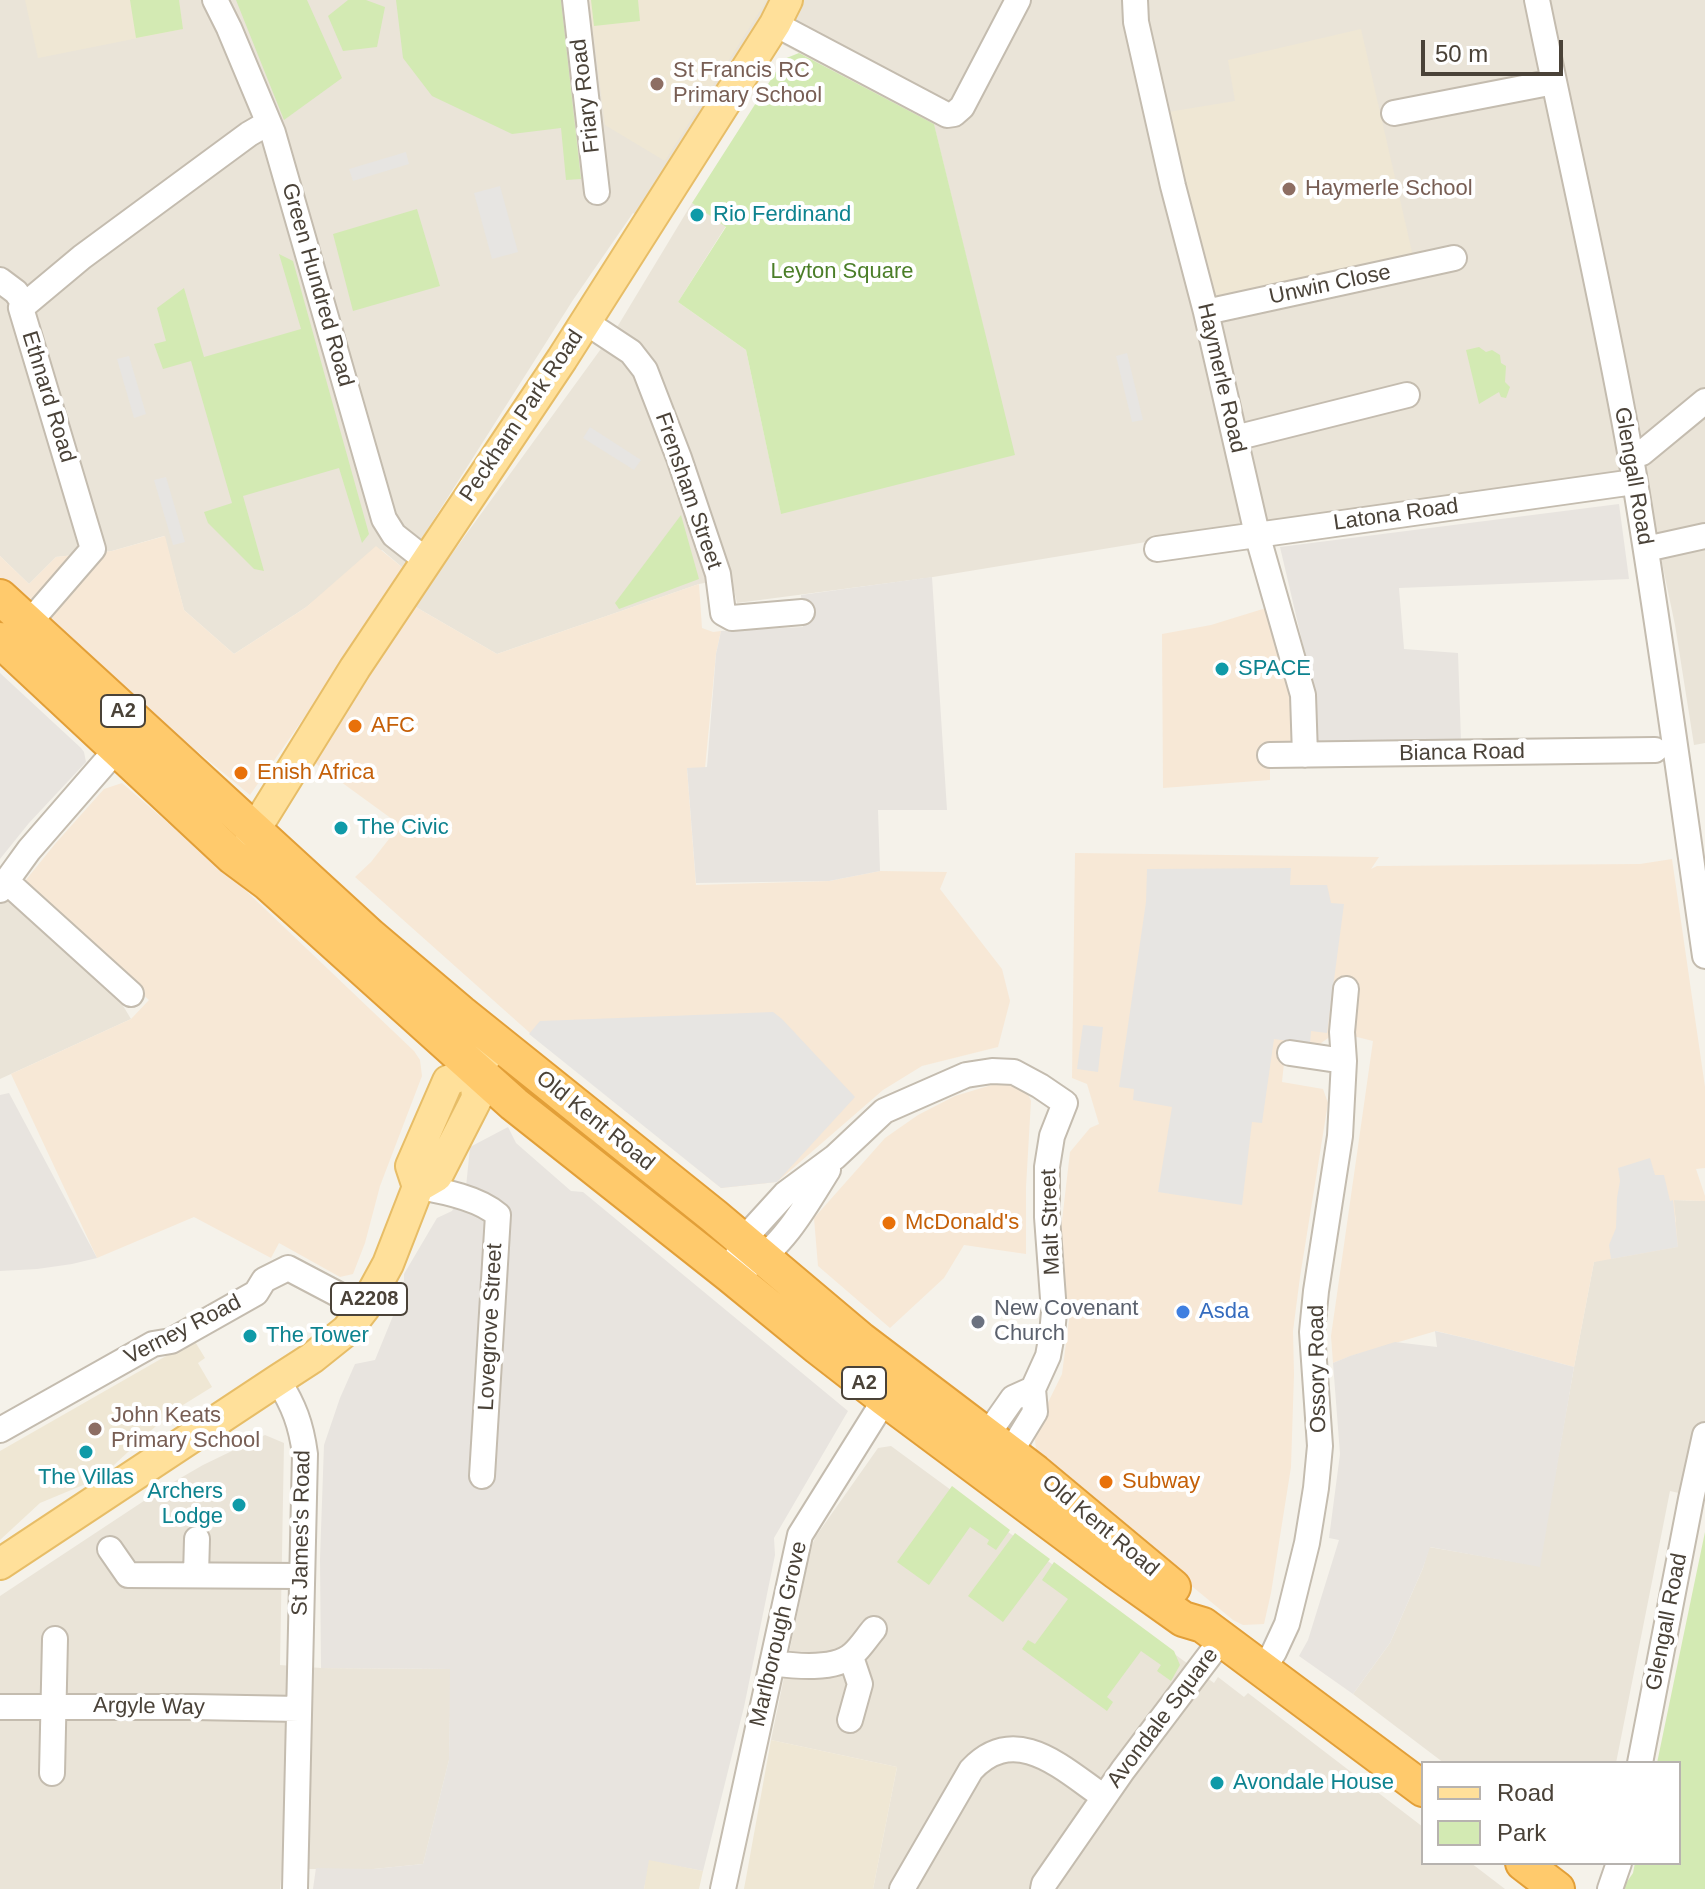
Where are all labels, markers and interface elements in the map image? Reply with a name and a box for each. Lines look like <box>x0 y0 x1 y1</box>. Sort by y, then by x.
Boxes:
scale bar <box>1425 24 1567 74</box>
street label: Friary Road <box>566 37 606 155</box>
text: 50 m <box>1435 40 1488 67</box>
place label: St Francis RC Primary School <box>673 58 822 110</box>
marker: St Francis RC Primary School <box>648 75 666 93</box>
place label: Haymerle School <box>1305 176 1473 202</box>
street label: Green Hundred Road <box>275 180 359 390</box>
marker: Haymerle School <box>1280 180 1298 198</box>
place label: Rio Ferdinand <box>713 202 851 228</box>
marker: Rio Ferdinand <box>688 206 706 224</box>
park label: Leyton Square <box>770 259 914 285</box>
street label: Unwin Close <box>1267 259 1393 311</box>
street label: Haymerle Road <box>1191 301 1251 455</box>
street label: Peckham Park Road <box>455 325 589 507</box>
street label: Ethnard Road <box>16 328 80 466</box>
street label: Glengall Road <box>1608 405 1658 547</box>
street label: Frensham Street <box>649 409 727 573</box>
street label: Latona Road <box>1332 493 1460 537</box>
place label: SPACE <box>1238 656 1311 682</box>
marker: SPACE <box>1213 660 1231 678</box>
road number: A2 <box>101 695 145 727</box>
place label: AFC <box>371 713 415 739</box>
marker: AFC <box>346 717 364 735</box>
street label: Bianca Road <box>1399 739 1525 767</box>
place label: Enish Africa <box>257 760 374 786</box>
marker: Enish Africa <box>232 764 250 782</box>
place label: The Civic <box>357 815 449 841</box>
marker: The Civic <box>332 819 350 837</box>
street label: Old Kent Road <box>531 1065 659 1177</box>
street label: Malt Street <box>1036 1168 1066 1276</box>
place label: McDonald's <box>905 1210 1019 1236</box>
marker: McDonald's <box>880 1214 898 1232</box>
street label: Lovegrove Street <box>473 1243 509 1411</box>
road number: A2208 <box>331 1283 407 1315</box>
street label: Verney Road <box>120 1289 246 1371</box>
place label: New Covenant Church <box>994 1296 1138 1348</box>
place label: Asda <box>1199 1299 1249 1325</box>
marker: Asda <box>1174 1303 1192 1321</box>
street label: Ossory Road <box>1304 1305 1332 1433</box>
marker: New Covenant Church <box>969 1313 987 1331</box>
place label: The Tower <box>266 1323 369 1349</box>
marker: The Tower <box>241 1327 259 1345</box>
road number: A2 <box>842 1367 886 1399</box>
place label: John Keats Primary School <box>111 1403 260 1454</box>
marker: John Keats Primary School <box>86 1420 104 1438</box>
marker: The Villas <box>77 1443 95 1461</box>
street label: St James's Road <box>287 1450 317 1616</box>
place label: The Villas <box>38 1465 134 1491</box>
place label: Subway <box>1122 1469 1200 1495</box>
street label: Old Kent Road <box>1036 1470 1164 1582</box>
marker: Subway <box>1097 1473 1115 1491</box>
place label: Archers Lodge <box>147 1479 223 1530</box>
marker: Archers Lodge <box>230 1496 248 1514</box>
street label: Marlborough Grove <box>745 1539 813 1729</box>
street label: Glengall Road <box>1641 1551 1693 1693</box>
street label: Avondale Square <box>1102 1643 1224 1793</box>
street label: Argyle Way <box>93 1693 205 1721</box>
legend <box>1421 1761 1681 1865</box>
place label: Avondale House <box>1233 1770 1394 1796</box>
marker: Avondale House <box>1208 1774 1226 1792</box>
text: Road <box>1497 1779 1554 1806</box>
text: Park <box>1497 1819 1546 1846</box>

